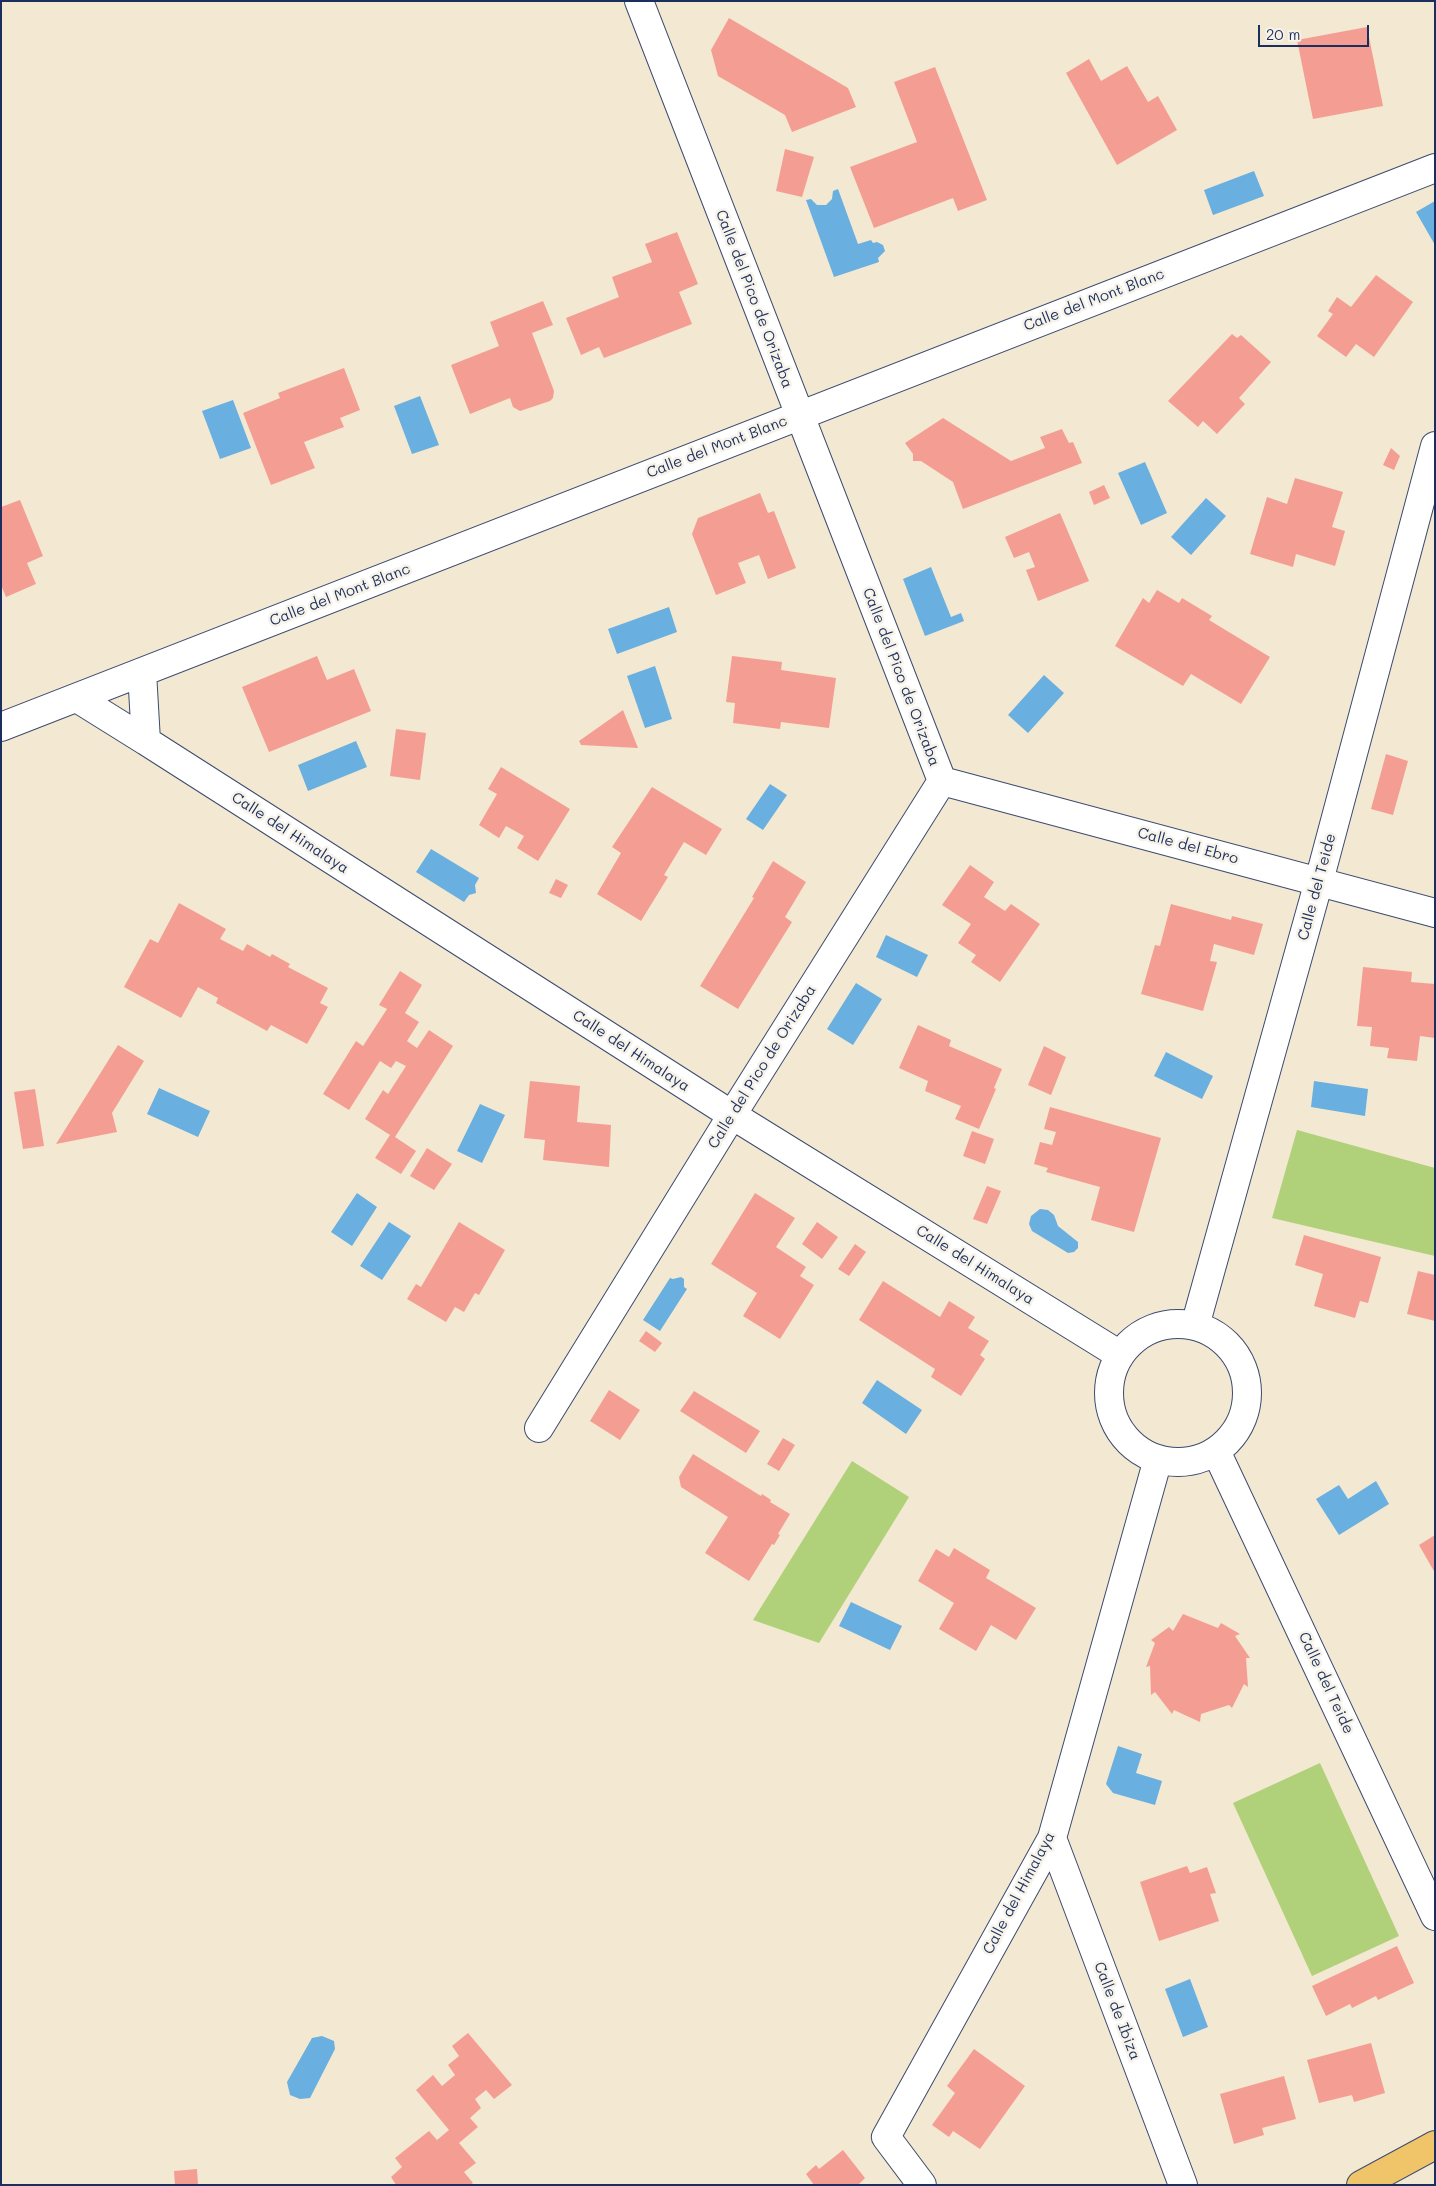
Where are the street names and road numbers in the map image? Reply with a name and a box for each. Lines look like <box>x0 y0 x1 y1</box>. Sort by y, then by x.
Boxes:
street label: Calle del Pico de Orizaba <box>712 207 796 391</box>
street label: Calle del Mont Blanc <box>1021 265 1167 335</box>
street label: Calle del Mont Blanc <box>644 412 790 482</box>
street label: Calle del Mont Blanc <box>267 560 413 630</box>
street label: Calle del Pico de Orizaba <box>859 585 943 769</box>
street label: Calle del Himalaya <box>228 788 352 878</box>
street label: Calle del Ebro <box>1136 824 1240 868</box>
street label: Calle del Teide <box>1294 832 1340 942</box>
street label: Calle del Pico de Orizaba <box>704 982 820 1152</box>
street label: Calle del Himalaya <box>569 1006 693 1096</box>
street label: Calle del Himalaya <box>913 1221 1037 1309</box>
street label: Calle del Teide <box>1295 1629 1357 1737</box>
street label: Calle del Himalaya <box>979 1829 1059 1957</box>
street label: Calle de Ibiza <box>1090 1959 1144 2063</box>

